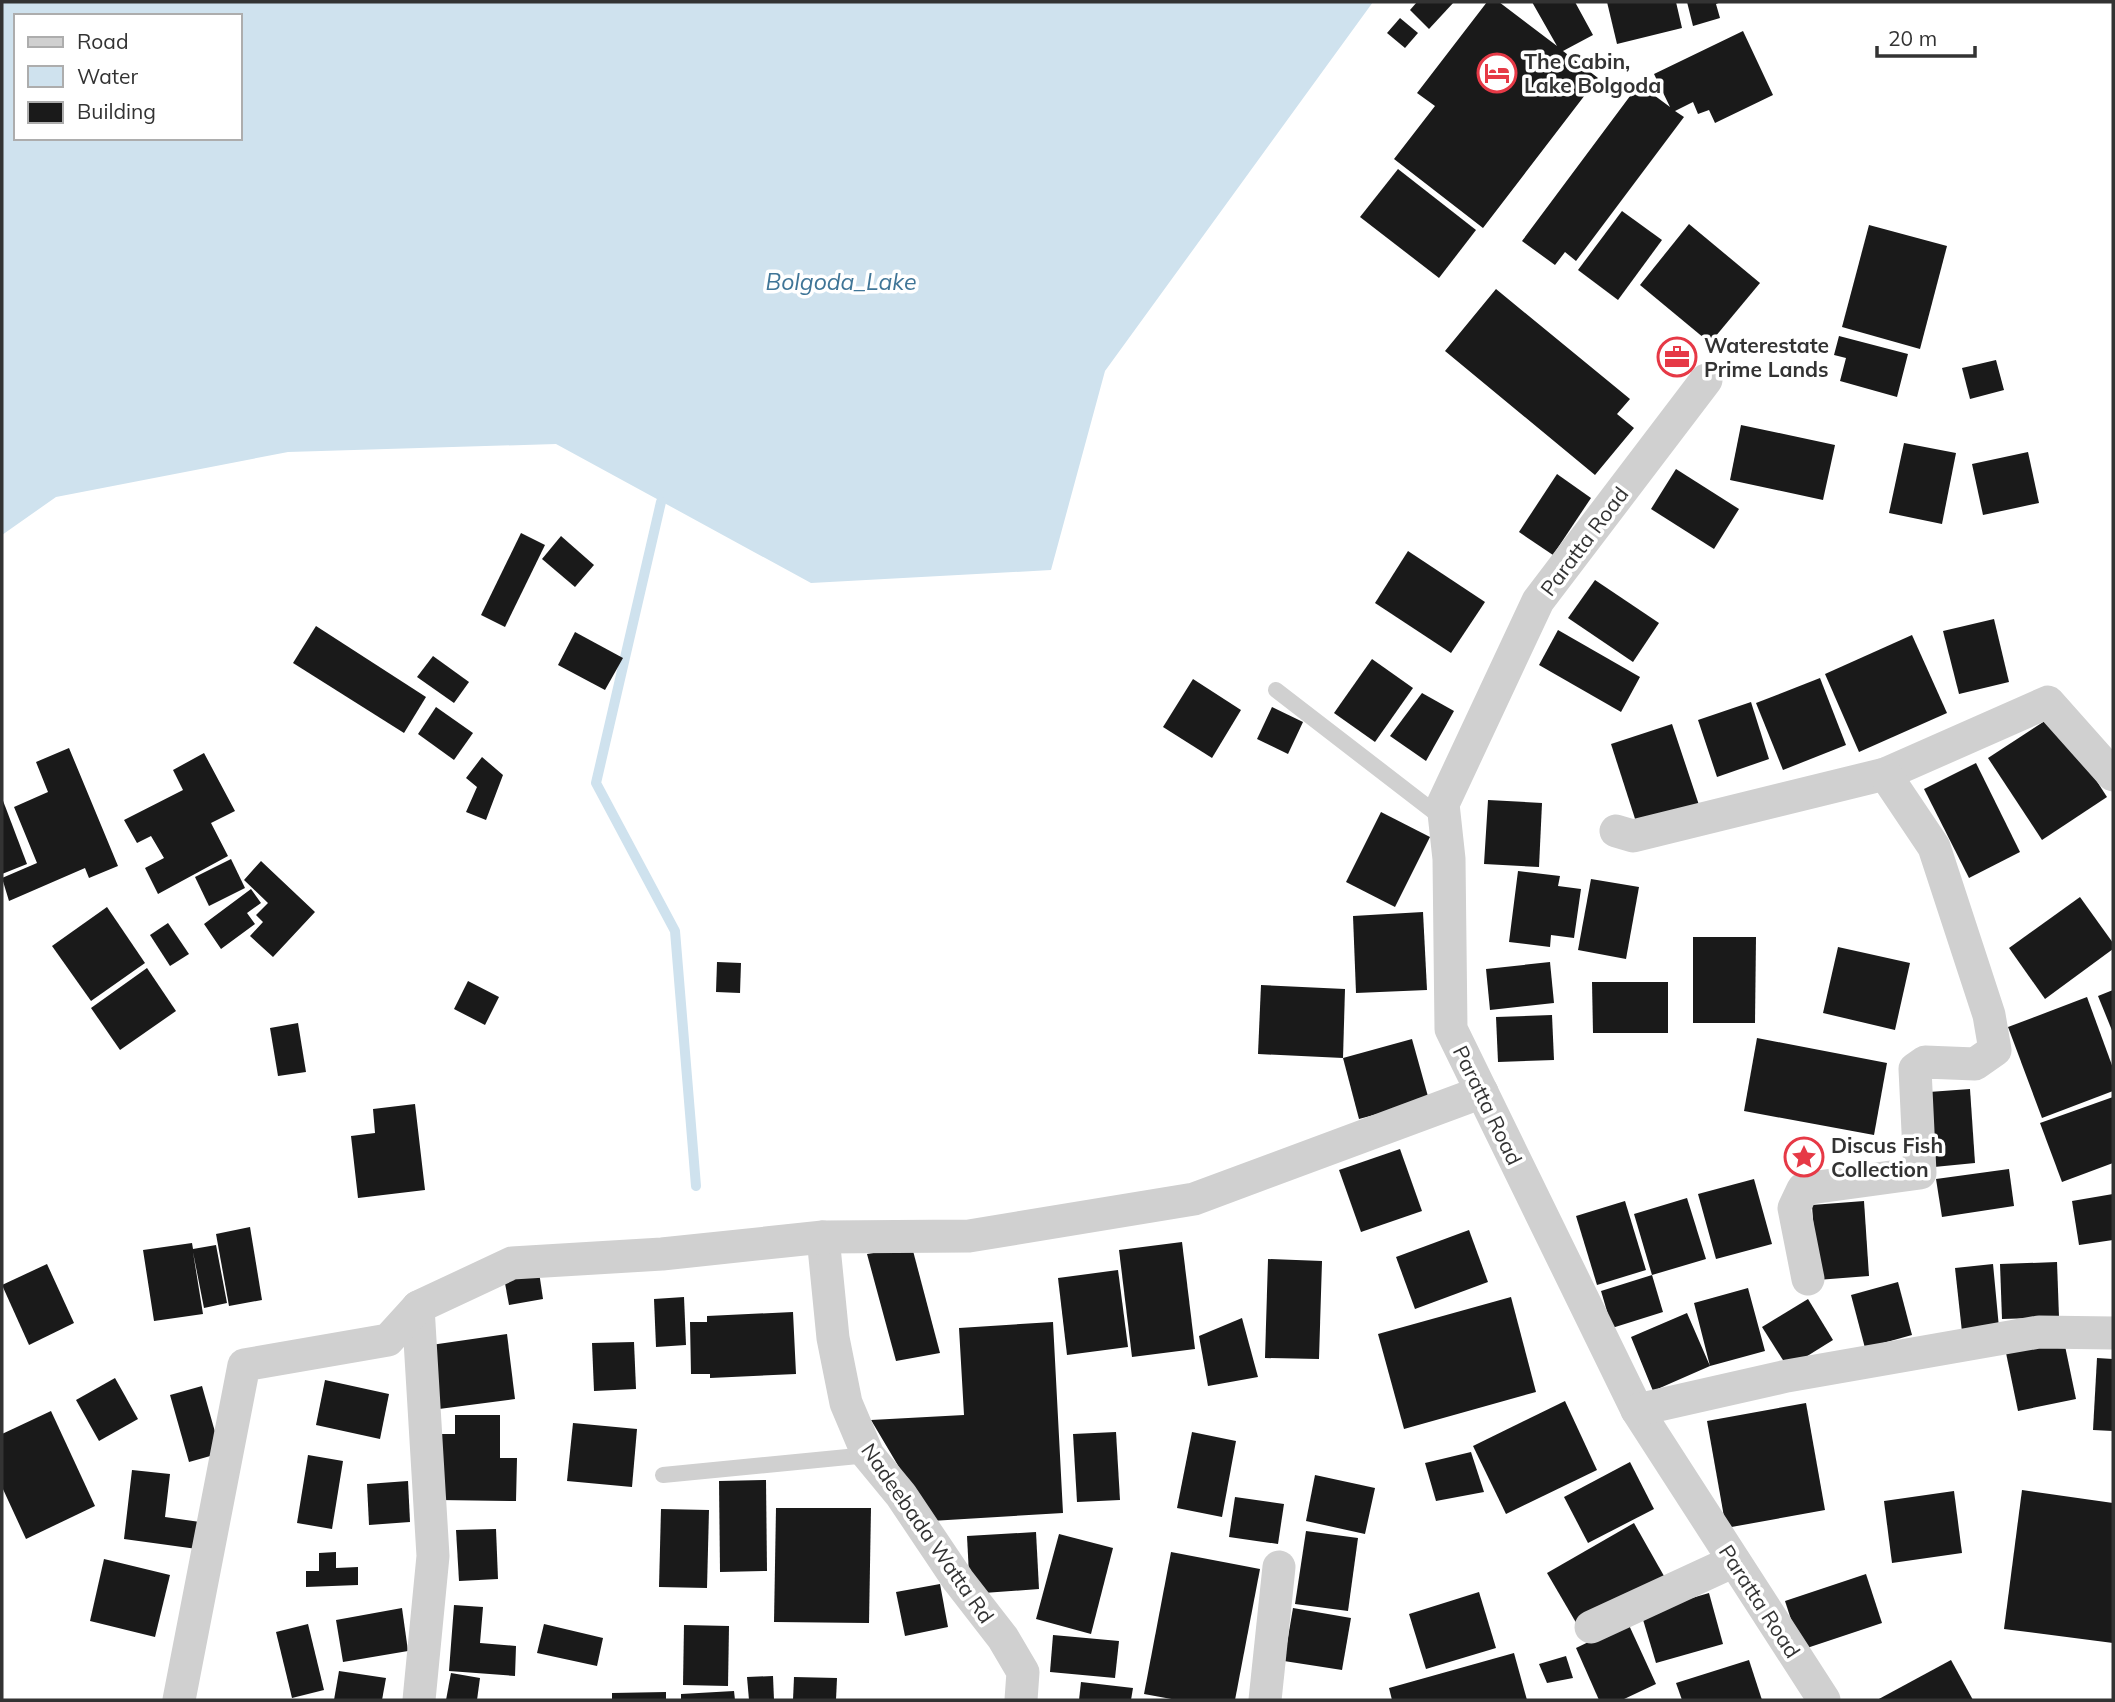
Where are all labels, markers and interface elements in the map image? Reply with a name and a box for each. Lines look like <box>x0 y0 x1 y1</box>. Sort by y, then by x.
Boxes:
legend <box>14 14 242 140</box>
scale bar <box>1877 14 1975 58</box>
text: 20 m <box>1888 25 1937 51</box>
text: Road <box>77 28 128 54</box>
place label: The Cabin, Lake Bolgoda <box>1524 48 1661 98</box>
hotel icon: The Cabin, Lake Bolgoda <box>1476 52 1518 94</box>
text: Water <box>77 63 138 89</box>
text: Building <box>77 98 156 124</box>
water label: Bolgoda_Lake <box>766 267 916 296</box>
place label: Waterestate Prime Lands <box>1704 332 1829 382</box>
office icon: Waterestate Prime Lands <box>1656 336 1698 378</box>
street label: Paratta Road <box>1535 481 1633 601</box>
street label: Paratta Road <box>1448 1041 1528 1169</box>
place label: Discus Fish Collection <box>1831 1132 1943 1182</box>
place icon: Discus Fish Collection <box>1783 1136 1825 1178</box>
street label: Nadeebada Watta Rd <box>856 1438 1000 1628</box>
street label: Paratta Road <box>1714 1539 1806 1663</box>

